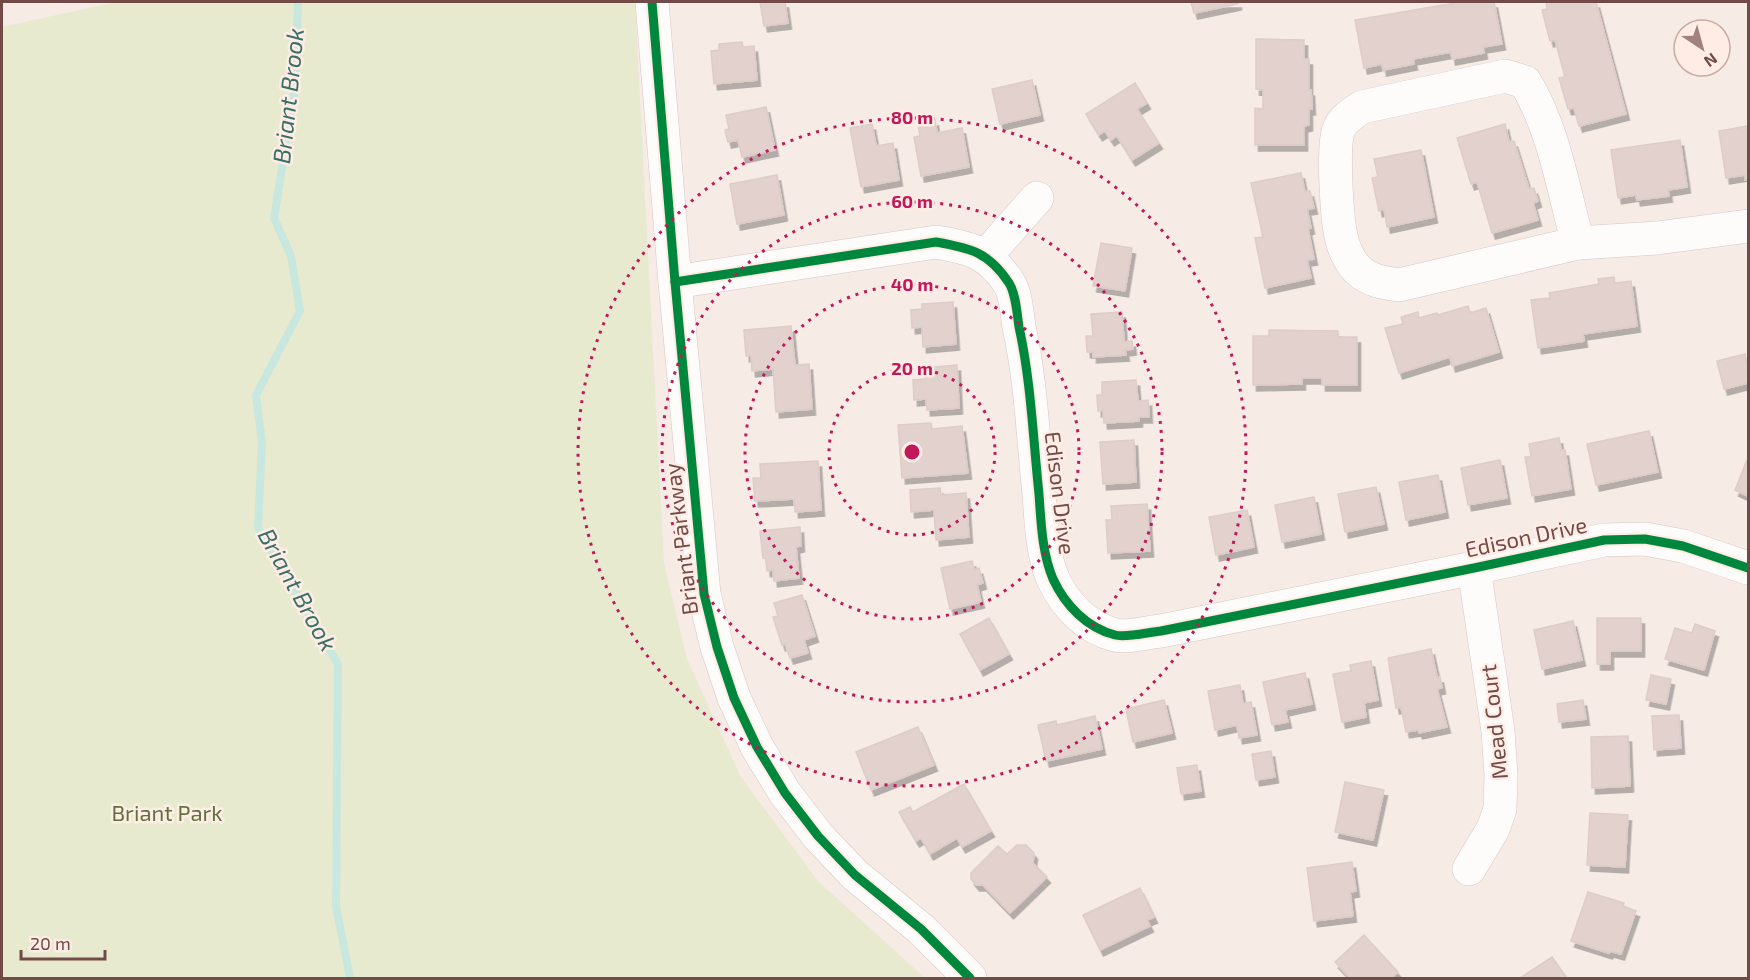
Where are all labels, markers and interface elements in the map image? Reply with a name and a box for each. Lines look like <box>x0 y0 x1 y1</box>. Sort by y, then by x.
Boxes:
north arrow <box>1672 18 1732 78</box>
water label: Briant Brook <box>266 27 309 165</box>
text: N <box>1701 49 1721 72</box>
text: 80 m <box>891 106 933 128</box>
text: 60 m <box>891 190 933 212</box>
text: 40 m <box>891 273 933 295</box>
text: 20 m <box>891 357 933 379</box>
street label: Edison Drive <box>1041 430 1081 556</box>
centre of rings <box>902 442 922 462</box>
street label: Briant Parkway <box>658 461 702 617</box>
street label: Edison Drive <box>1462 510 1589 562</box>
water label: Briant Brook <box>253 523 344 656</box>
street label: Mead Court <box>1474 663 1512 781</box>
park label: Briant Park <box>111 799 223 825</box>
scale bar <box>21 923 105 961</box>
text: 20 m <box>30 932 71 954</box>

